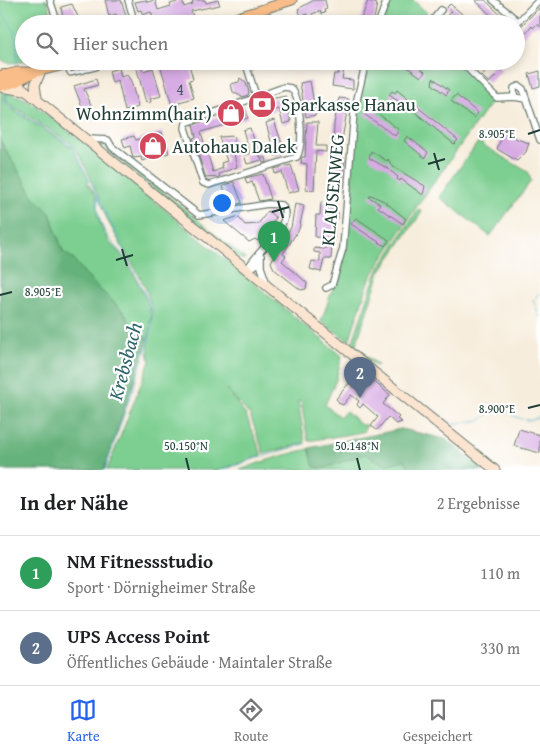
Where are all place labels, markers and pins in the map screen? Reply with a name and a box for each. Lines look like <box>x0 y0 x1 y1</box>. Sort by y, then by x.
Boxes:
bank icon: Sparkasse Hanau <box>247 89 277 119</box>
place label: Sparkasse Hanau <box>281 90 416 118</box>
shop icon: Wohnzimm(hair) <box>216 98 246 128</box>
place label: Wohnzimm(hair) <box>76 99 212 127</box>
shop icon: Autohaus Dalek <box>138 131 168 161</box>
place label: Autohaus Dalek <box>172 132 297 160</box>
pin: 1 <box>258 221 290 262</box>
pin: 2 <box>344 357 376 398</box>

